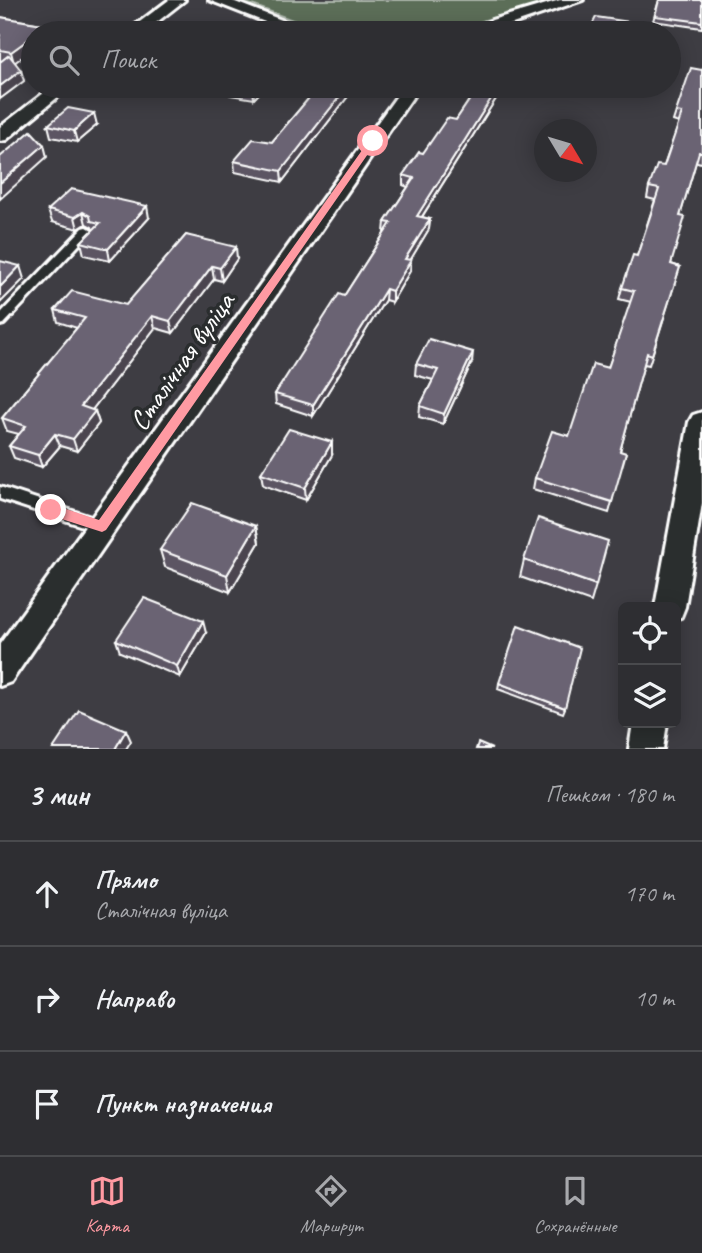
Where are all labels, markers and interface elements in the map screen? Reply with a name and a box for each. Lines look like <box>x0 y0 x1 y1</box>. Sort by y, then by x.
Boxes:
search box <box>21 21 681 98</box>
icon: search <box>45 41 83 79</box>
text: Поиск <box>101 43 156 76</box>
north arrow <box>534 119 597 182</box>
route start <box>357 125 388 156</box>
street label: Сталічная вуліца <box>121 284 243 437</box>
route end <box>35 494 66 525</box>
map controls <box>618 602 681 728</box>
button: locate <box>618 602 681 665</box>
button: layers <box>618 665 681 728</box>
text: 3 мин <box>28 776 89 814</box>
text: Пешком · 180 m <box>546 780 674 809</box>
text: Прямо <box>95 863 157 896</box>
icon: ahead <box>28 875 66 913</box>
text: 170 m <box>625 879 674 908</box>
text: Сталічная вуліца <box>95 896 227 925</box>
icon: right <box>28 980 66 1018</box>
text: Направо <box>95 982 174 1015</box>
text: 10 m <box>635 984 674 1013</box>
icon: arrive <box>28 1085 66 1123</box>
text: Пункт назначения <box>95 1087 271 1120</box>
tab: Карта <box>86 1172 129 1238</box>
tab: Маршрут <box>300 1172 363 1238</box>
tab: Сохранённые <box>534 1172 616 1238</box>

